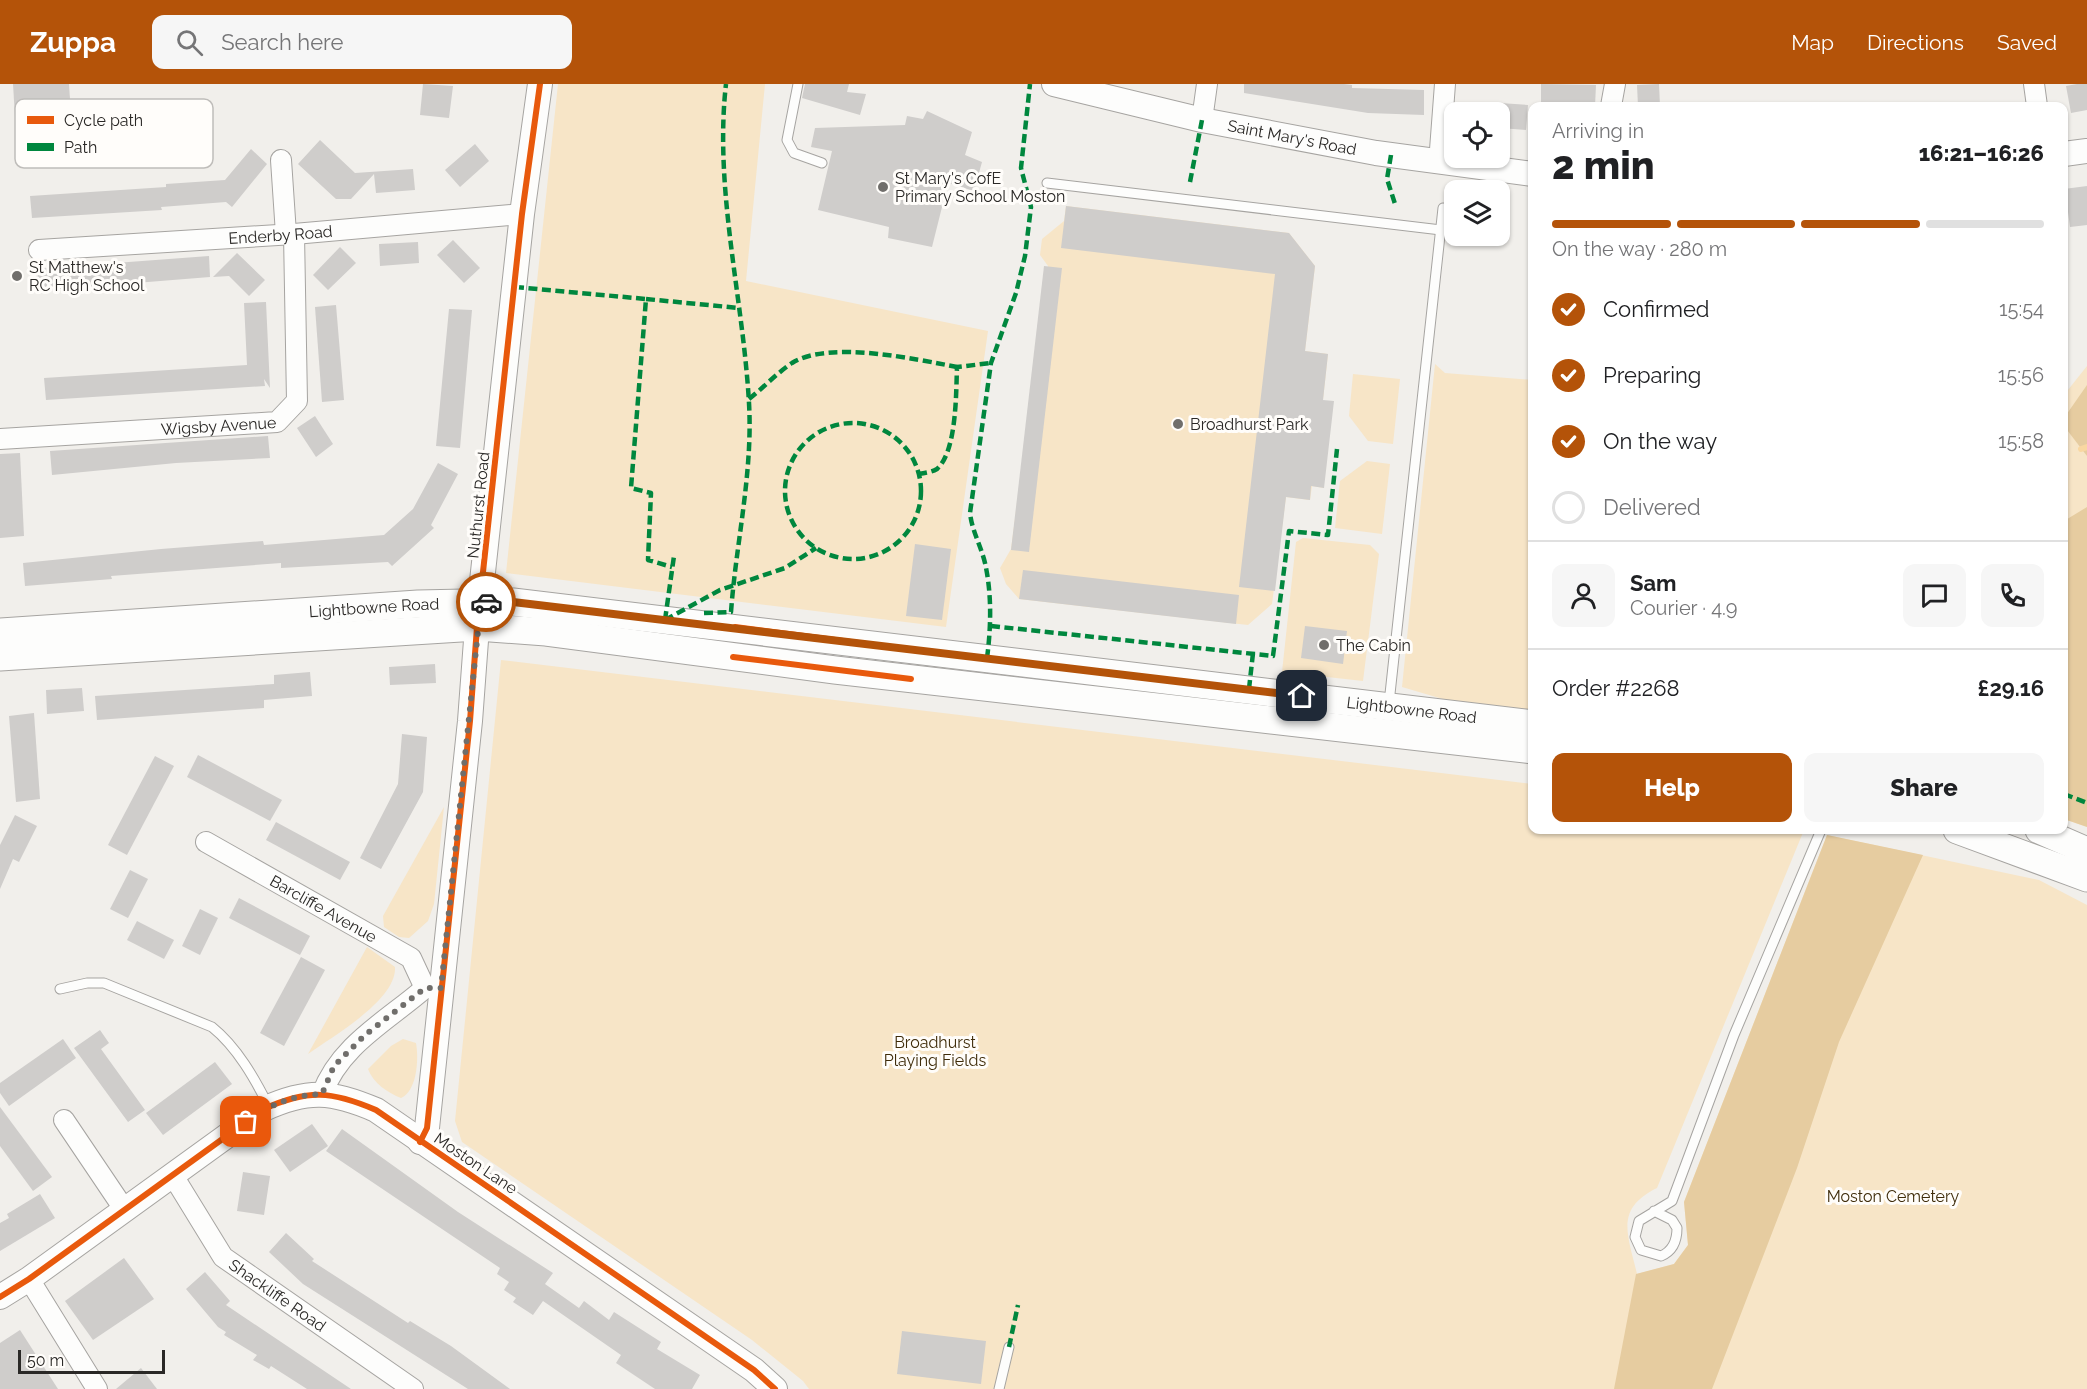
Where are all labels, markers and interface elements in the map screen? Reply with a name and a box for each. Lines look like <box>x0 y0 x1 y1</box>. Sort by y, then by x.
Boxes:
search box <box>152 15 572 69</box>
text: Zuppa <box>30 26 116 59</box>
icon: search <box>173 26 206 59</box>
text: Search here <box>221 29 343 55</box>
text: Map <box>1791 30 1834 55</box>
text: Directions <box>1867 30 1964 55</box>
text: Saved <box>1997 30 2057 55</box>
legend <box>15 99 213 168</box>
map controls <box>1444 102 1510 246</box>
button: locate <box>1444 102 1510 168</box>
text: Cycle path <box>64 111 143 130</box>
street label: Saint Mary's Road <box>1226 116 1358 159</box>
text: Arriving in <box>1552 119 1644 143</box>
text: Path <box>64 138 97 157</box>
text: 16:21–16:26 <box>1919 140 2044 166</box>
text: 2 min <box>1552 142 1655 188</box>
place label: St Mary's CofE Primary School Moston <box>895 169 1065 206</box>
marker: St Mary's CofE Primary School Moston <box>876 180 890 194</box>
button: layers <box>1444 180 1510 246</box>
street label: Enderby Road <box>228 222 333 248</box>
text: On the way · 280 m <box>1552 237 1727 261</box>
place label: St Matthew's RC High School <box>29 258 145 295</box>
marker: St Matthew's RC High School <box>10 269 24 283</box>
icon: check <box>1552 293 1585 326</box>
text: Confirmed <box>1603 296 1710 322</box>
text: 15:54 <box>1999 297 2044 321</box>
icon: check <box>1552 359 1585 392</box>
text: Preparing <box>1603 362 1701 388</box>
text: 15:56 <box>1998 363 2044 387</box>
street label: Wigsby Avenue <box>160 413 277 439</box>
place label: Broadhurst Park <box>1190 415 1309 434</box>
marker: Broadhurst Park <box>1171 417 1185 431</box>
icon: check <box>1552 425 1585 458</box>
text: On the way <box>1603 428 1717 454</box>
text: 15:58 <box>1998 429 2044 453</box>
street label: Nuthurst Road <box>463 451 494 559</box>
text: Delivered <box>1603 494 1701 520</box>
button: person <box>1552 564 1615 627</box>
button: chat <box>1903 564 1966 627</box>
button: phone <box>1981 564 2044 627</box>
text: Sam <box>1630 570 1677 596</box>
courier <box>456 572 516 632</box>
icon: car <box>470 586 503 619</box>
street label: Lightbowne Road <box>308 595 440 621</box>
text: Courier · 4.9 <box>1630 596 1738 620</box>
place label: The Cabin <box>1336 636 1411 655</box>
marker: The Cabin <box>1317 638 1331 652</box>
pin <box>1276 670 1327 721</box>
text: Order #2268 <box>1552 675 1679 701</box>
text: £29.16 <box>1977 675 2044 701</box>
icon: home <box>1285 679 1318 712</box>
street label: Lightbowne Road <box>1346 693 1478 727</box>
button: Help <box>1552 753 1792 822</box>
button: Share <box>1804 753 2044 822</box>
street label: Barcliffe Avenue <box>266 871 380 947</box>
park label: Broadhurst Playing Fields <box>884 1033 987 1070</box>
pin <box>220 1096 271 1147</box>
icon: bag <box>229 1105 262 1138</box>
street label: Moston Lane <box>431 1129 521 1198</box>
park label: Moston Cemetery <box>1827 1187 1960 1206</box>
street label: Shackliffe Road <box>225 1255 330 1336</box>
scale bar <box>18 1347 165 1374</box>
text: 50 m <box>27 1351 64 1370</box>

